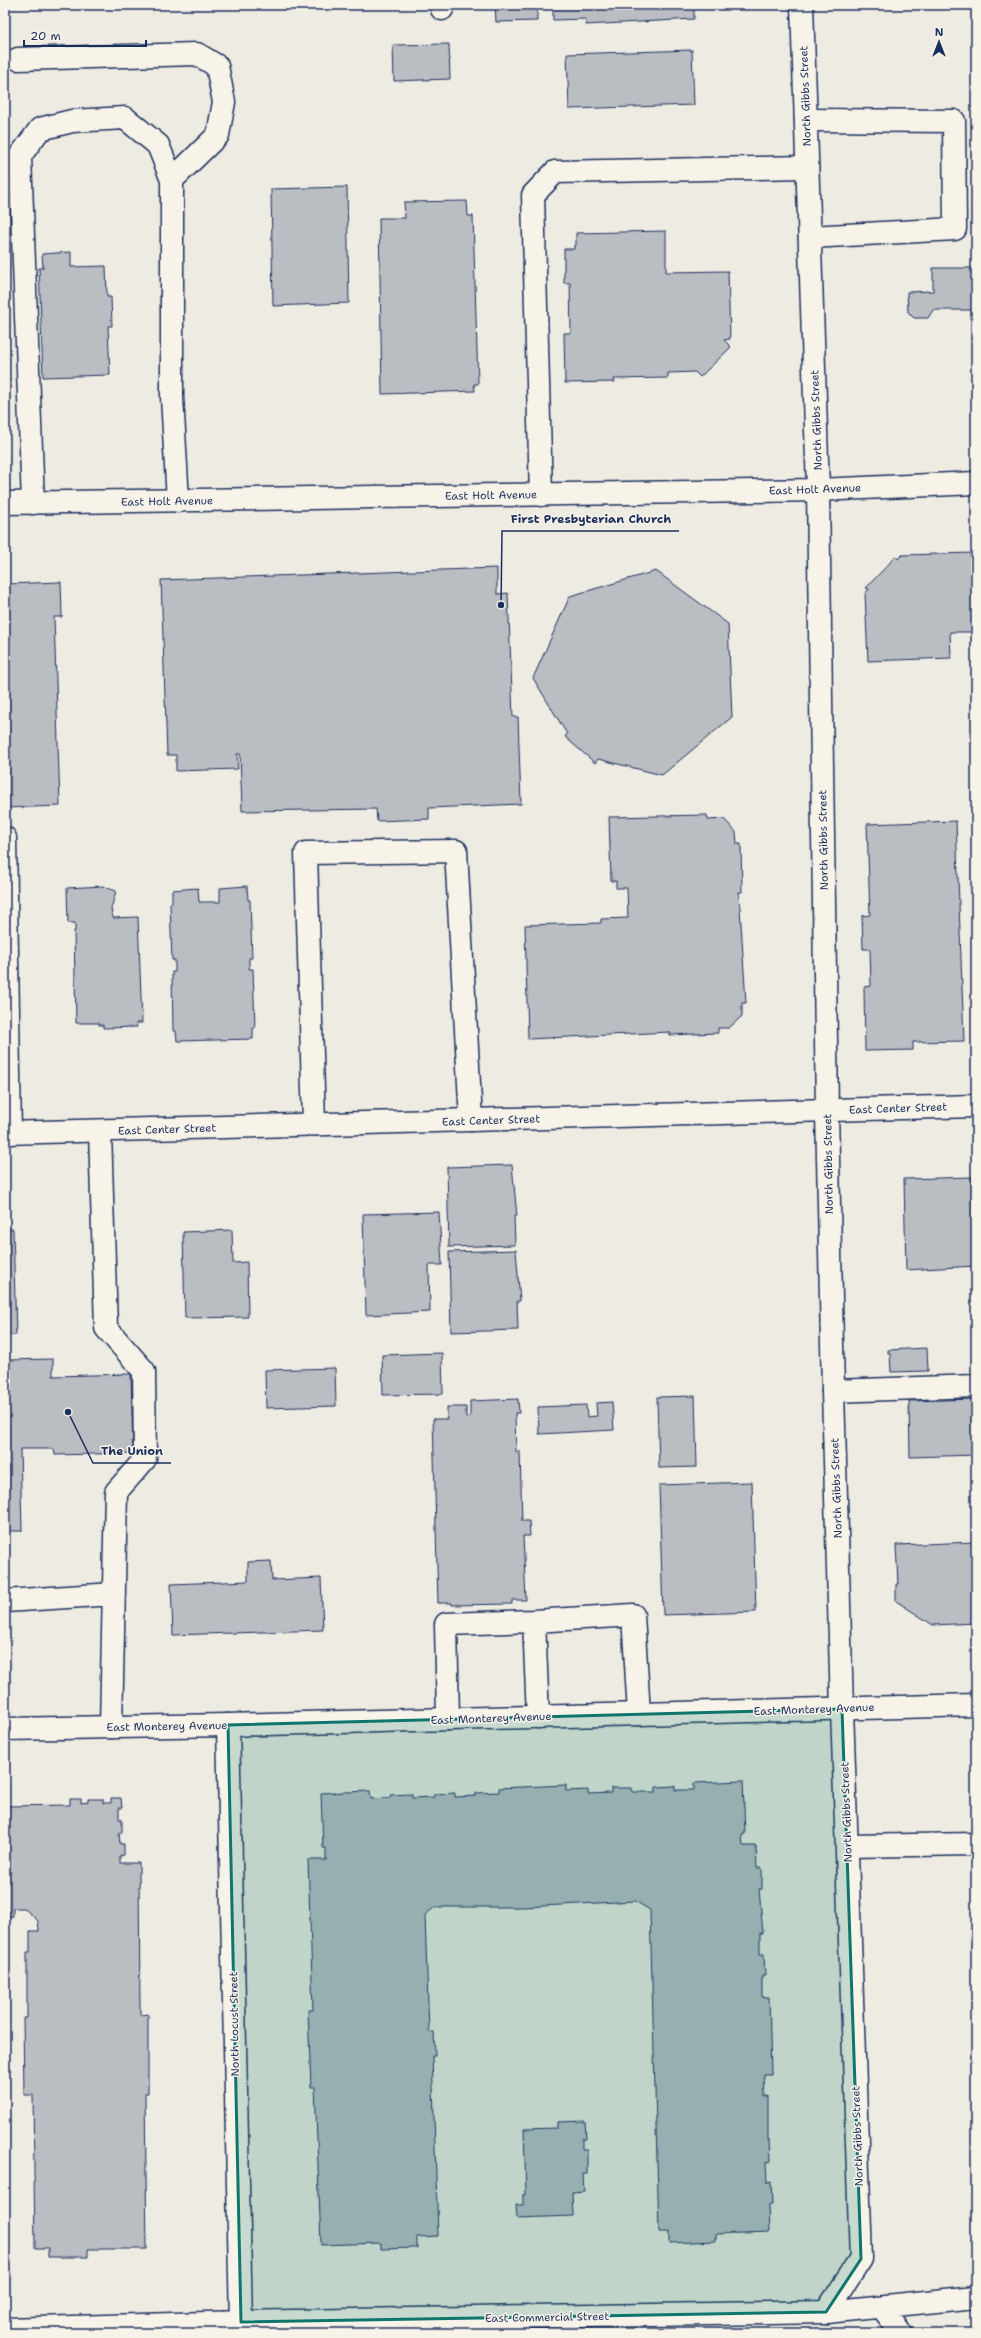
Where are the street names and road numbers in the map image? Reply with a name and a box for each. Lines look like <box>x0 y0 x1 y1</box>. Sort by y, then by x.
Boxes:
street label: North Gibbs Street <box>796 45 815 147</box>
street label: North Gibbs Street <box>807 369 826 471</box>
street label: East Holt Avenue <box>769 480 861 499</box>
street label: East Holt Avenue <box>445 487 537 504</box>
street label: East Holt Avenue <box>121 493 213 510</box>
street label: North Gibbs Street <box>815 789 832 890</box>
street label: East Center Street <box>849 1099 948 1118</box>
street label: East Center Street <box>442 1111 541 1130</box>
street label: North Gibbs Street <box>820 1113 837 1214</box>
street label: East Center Street <box>118 1120 217 1139</box>
street label: North Gibbs Street <box>827 1437 846 1539</box>
street label: East Monterey Avenue <box>753 1700 875 1719</box>
street label: East Monterey Avenue <box>430 1709 552 1728</box>
street label: East Monterey Avenue <box>106 1718 228 1735</box>
street label: North Gibbs Street <box>837 1761 856 1863</box>
street label: North Locust Street <box>226 1971 243 2077</box>
street label: North Gibbs Street <box>848 2085 867 2187</box>
street label: East Commercial Street <box>485 2309 609 2326</box>

